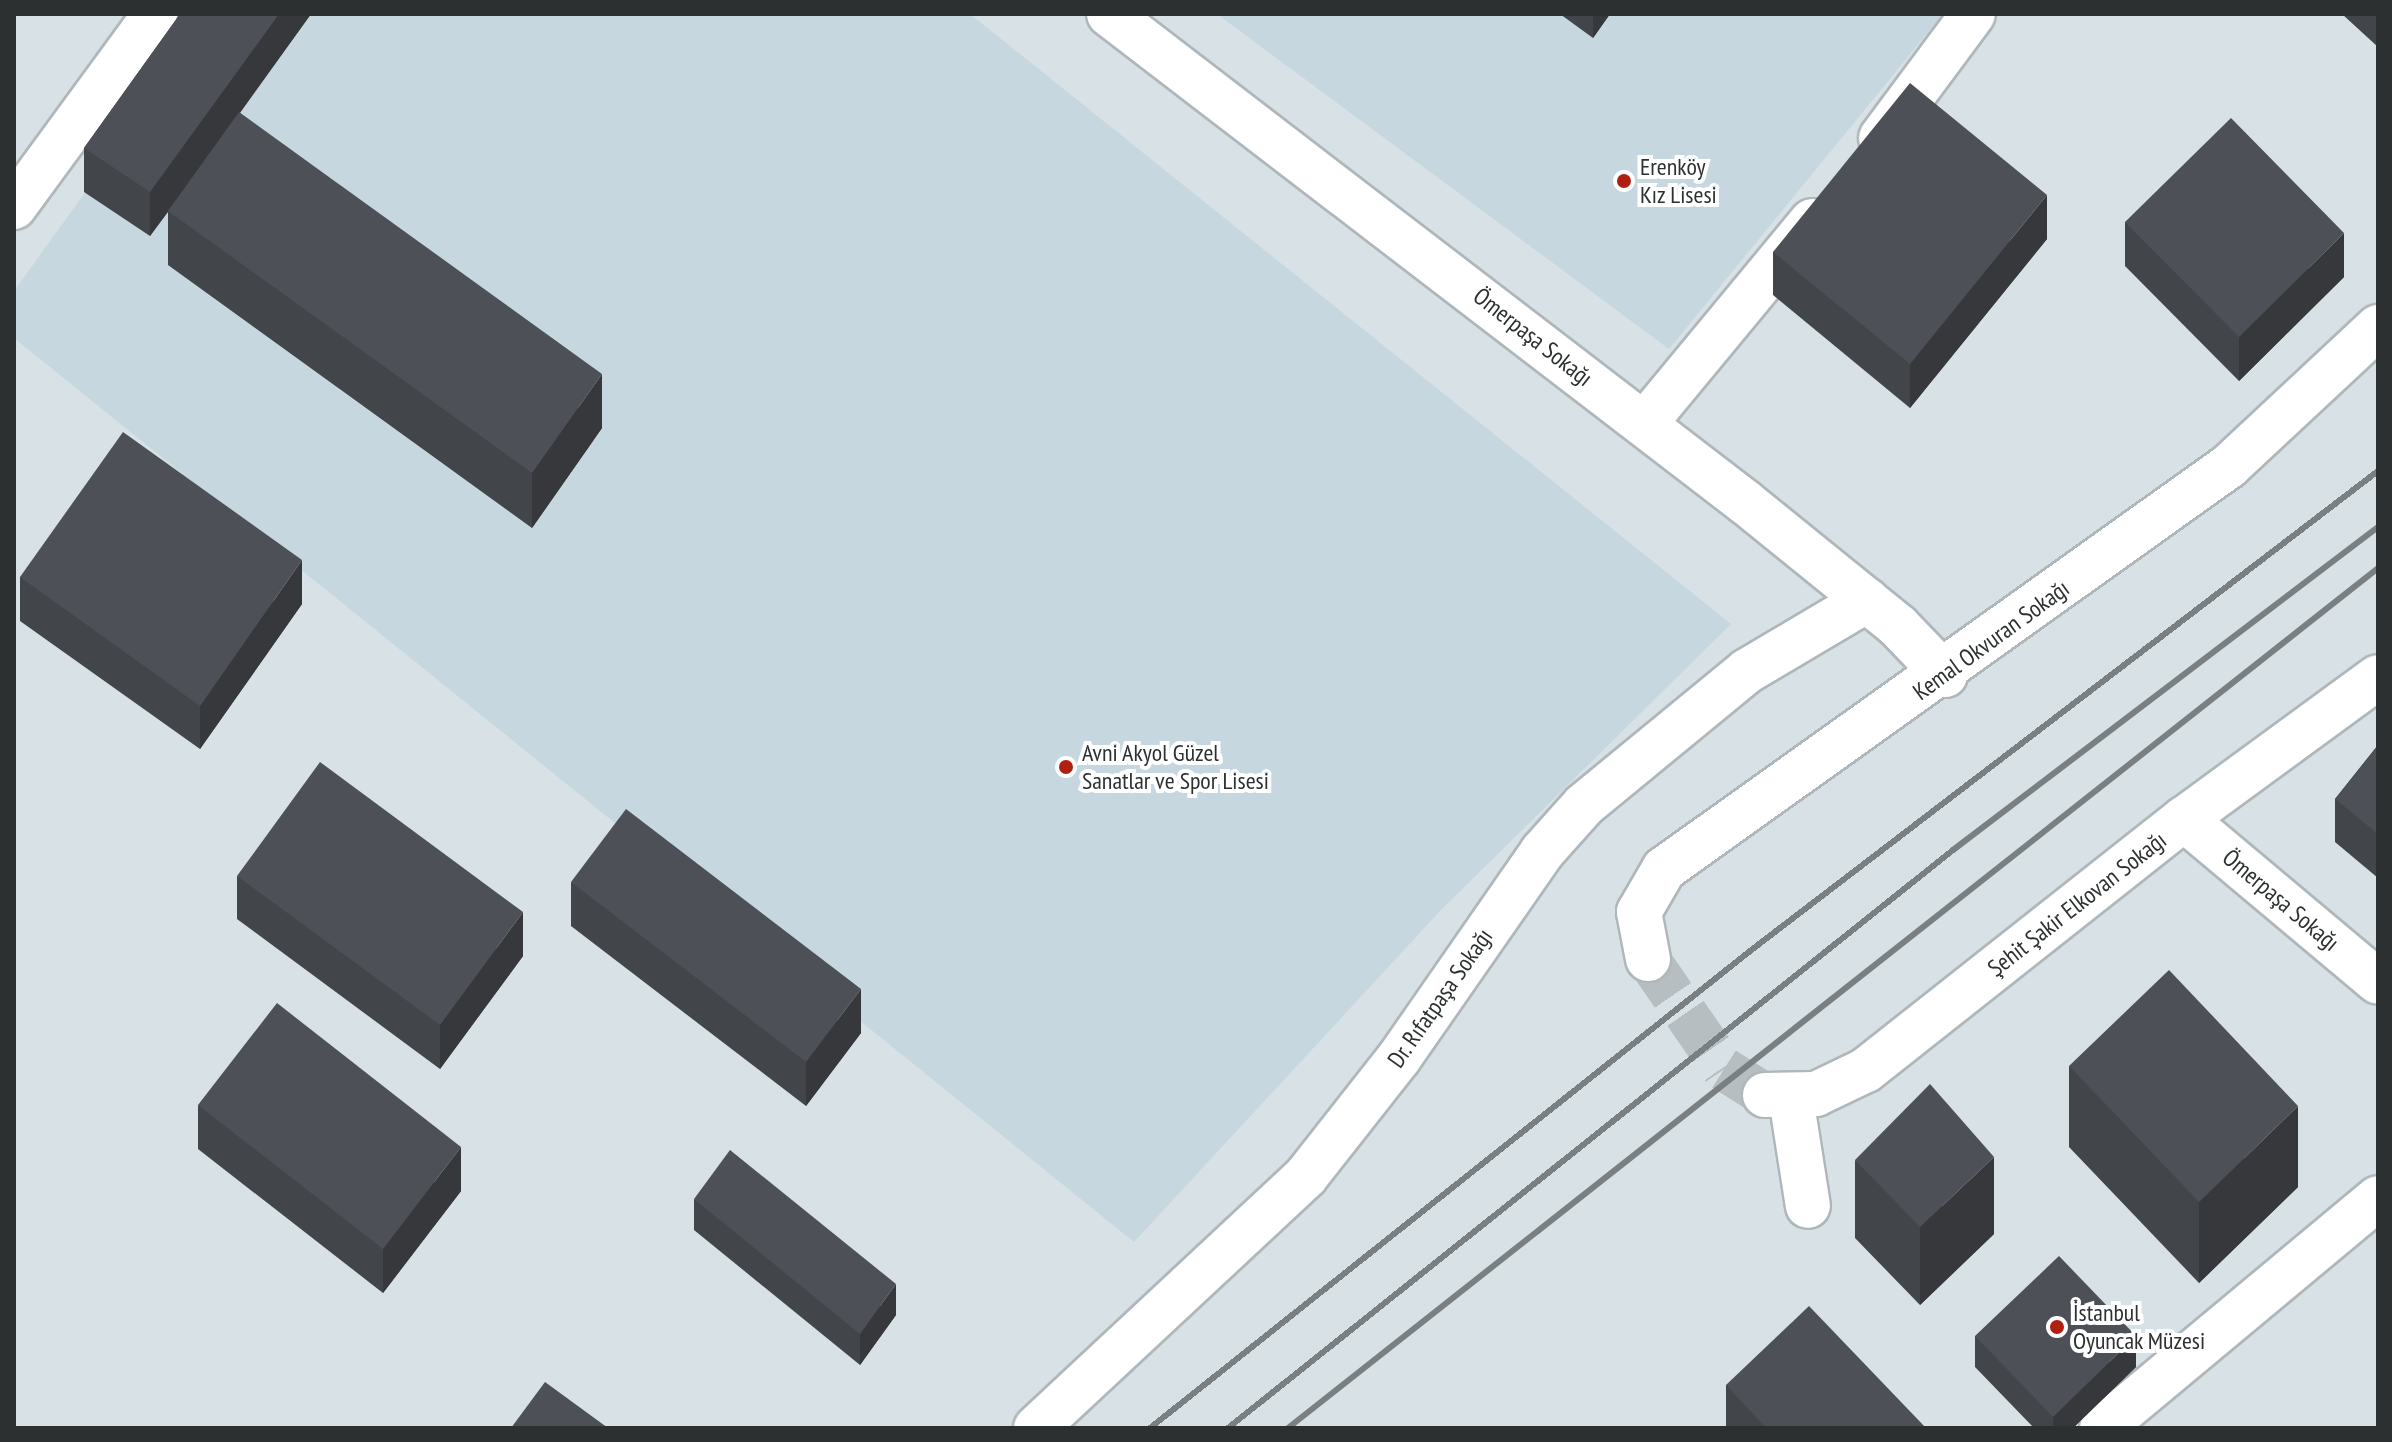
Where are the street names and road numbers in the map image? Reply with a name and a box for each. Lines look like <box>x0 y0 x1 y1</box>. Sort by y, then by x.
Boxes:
street label: Ömerpaşa Sokağı <box>1468 282 1598 392</box>
street label: Kemal Okvuran Sokağı <box>1907 574 2075 706</box>
street label: Şehit Şakir Elkovan Sokağı <box>1982 825 2172 983</box>
street label: Ömerpaşa Sokağı <box>2217 843 2345 957</box>
street label: Dr. Rıfatpaşa Sokağı <box>1381 922 1499 1074</box>

